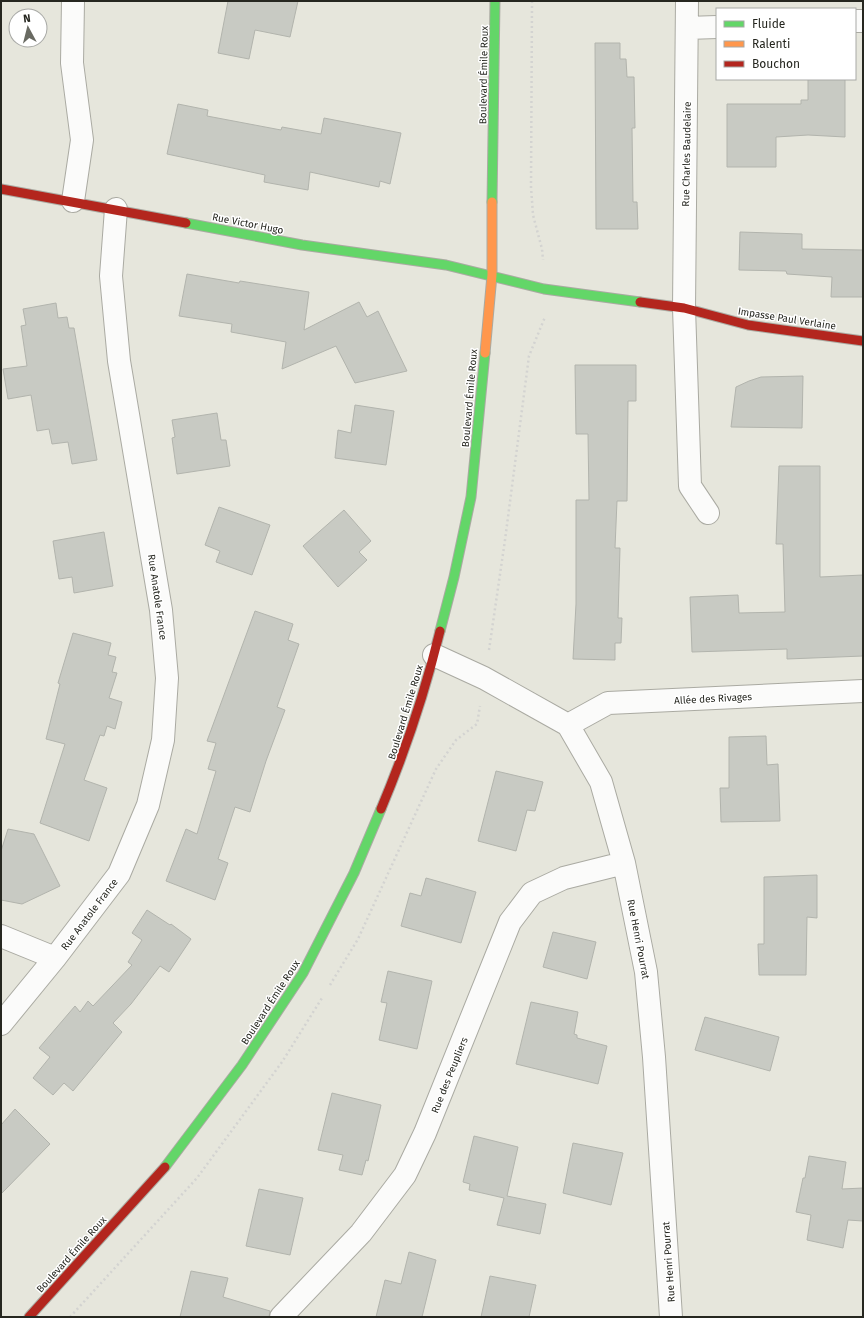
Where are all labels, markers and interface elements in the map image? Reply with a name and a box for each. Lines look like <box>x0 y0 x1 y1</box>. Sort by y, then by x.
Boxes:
north arrow <box>8 8 48 48</box>
legend <box>716 8 856 80</box>
text: N <box>22 12 31 25</box>
text: Fluide <box>752 17 785 31</box>
street label: Boulevard Émile Roux <box>475 26 491 124</box>
text: Ralenti <box>752 37 790 51</box>
text: Bouchon <box>752 57 800 71</box>
street label: Rue Charles Baudelaire <box>680 101 694 207</box>
street label: Rue Victor Hugo <box>211 211 285 237</box>
street label: Impasse Paul Verlaine <box>737 305 837 333</box>
street label: Boulevard Émile Roux <box>458 348 480 448</box>
street label: Rue Anatole France <box>145 553 169 641</box>
street label: Boulevard Émile Roux <box>384 663 426 761</box>
street label: Allée des Rivages <box>674 691 753 707</box>
street label: Rue Anatole France <box>59 876 121 953</box>
street label: Rue Henri Pourrat <box>624 898 652 980</box>
street label: Boulevard Émile Roux <box>237 957 303 1047</box>
street label: Rue des Peupliers <box>429 1035 471 1115</box>
street label: Boulevard Émile Roux <box>33 1213 109 1295</box>
street label: Rue Henri Pourrat <box>660 1221 678 1303</box>

